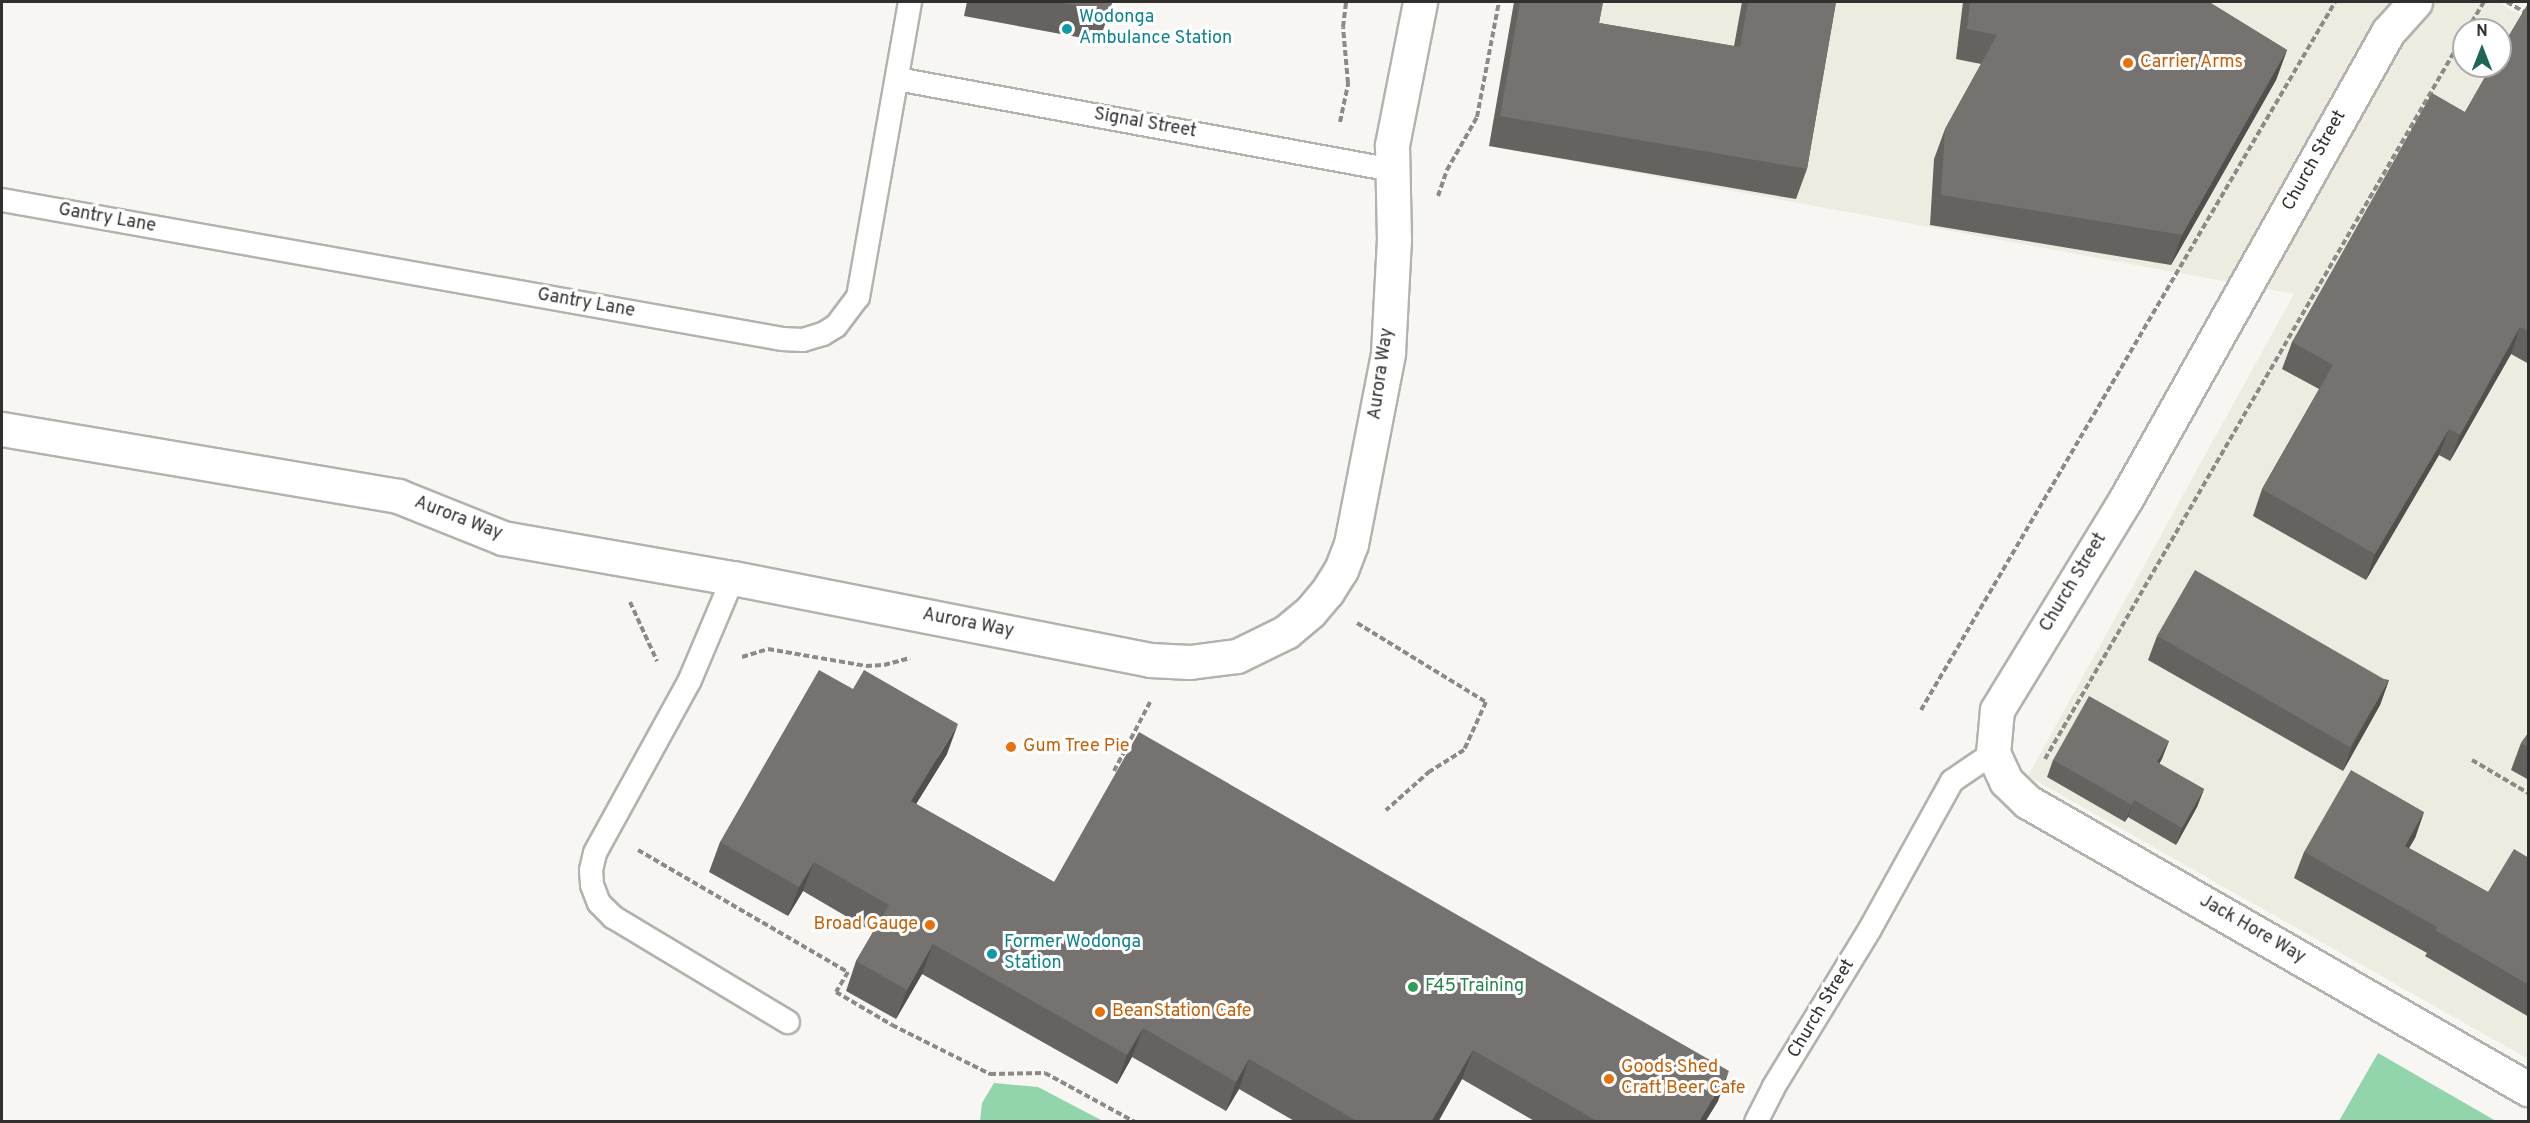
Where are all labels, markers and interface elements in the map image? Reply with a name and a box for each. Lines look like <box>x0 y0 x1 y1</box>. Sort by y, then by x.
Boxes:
place label: Wodonga Ambulance Station <box>1079 8 1232 50</box>
north arrow <box>2452 18 2512 78</box>
marker: Wodonga Ambulance Station <box>1060 22 1074 36</box>
text: N <box>2476 22 2488 42</box>
place label: Carrier Arms <box>2140 52 2244 74</box>
marker: Carrier Arms <box>2121 56 2135 70</box>
street label: Signal Street <box>1092 104 1198 144</box>
street label: Church Street <box>2279 107 2351 215</box>
street label: Gantry Lane <box>56 200 158 238</box>
street label: Gantry Lane <box>535 285 637 323</box>
street label: Aurora Way <box>1365 327 1399 421</box>
street label: Aurora Way <box>411 492 505 546</box>
street label: Church Street <box>2036 530 2112 636</box>
street label: Aurora Way <box>920 605 1016 643</box>
place label: Gum Tree Pie <box>1023 736 1130 758</box>
marker: Gum Tree Pie <box>1004 740 1018 754</box>
street label: Jack Hore Way <box>2195 891 2309 969</box>
place label: Broad Gauge <box>814 914 918 936</box>
marker: Broad Gauge <box>923 918 937 932</box>
place label: Former Wodonga Station <box>1004 933 1141 976</box>
marker: Former Wodonga Station <box>985 947 999 961</box>
street label: Church Street <box>1784 956 1860 1062</box>
place label: F45 Training <box>1425 976 1525 998</box>
marker: F45 Training <box>1406 980 1420 994</box>
place label: BeanStation Cafe <box>1112 1001 1251 1023</box>
marker: BeanStation Cafe <box>1093 1005 1107 1019</box>
place label: Goods Shed Craft Beer Cafe <box>1621 1058 1745 1100</box>
marker: Goods Shed Craft Beer Cafe <box>1602 1072 1616 1086</box>

